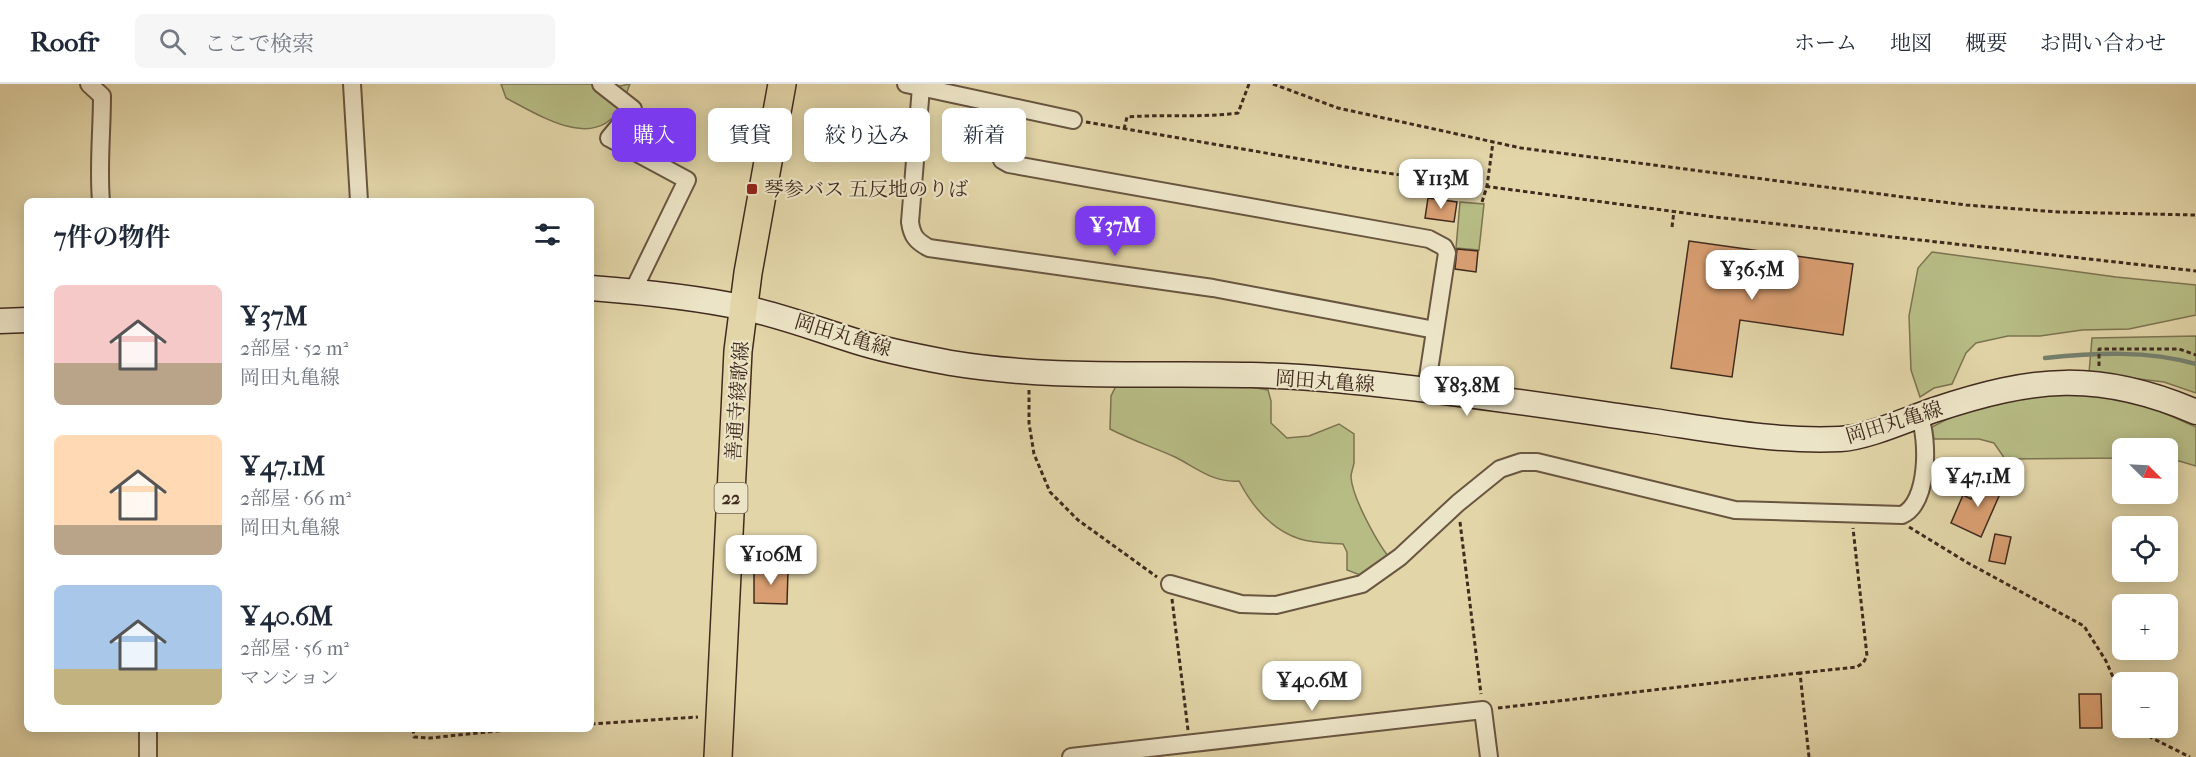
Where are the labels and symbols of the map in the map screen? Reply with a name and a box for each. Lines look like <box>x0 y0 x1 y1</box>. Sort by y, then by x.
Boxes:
pin: ¥113M <box>1399 159 1483 210</box>
place label: 琴参バス 五反地のりば <box>764 178 968 201</box>
marker: 琴参バス 五反地のりば <box>745 182 759 196</box>
pin: ¥37M <box>1079 206 1151 257</box>
pin: ¥36.5M <box>1703 250 1801 301</box>
street label: 岡田丸亀線 <box>792 310 894 361</box>
street label: 善通寺綾歌線 <box>722 340 753 462</box>
pin: ¥83.8M <box>1418 366 1516 417</box>
street label: 岡田丸亀線 <box>1274 367 1376 396</box>
street label: 岡田丸亀線 <box>1843 397 1945 448</box>
north arrow <box>2112 438 2178 504</box>
pin: ¥47.1M <box>1929 457 2027 508</box>
road number: 22 <box>714 483 748 513</box>
pin: ¥106M <box>729 535 813 586</box>
pin: ¥40.6M <box>1263 661 1361 712</box>

